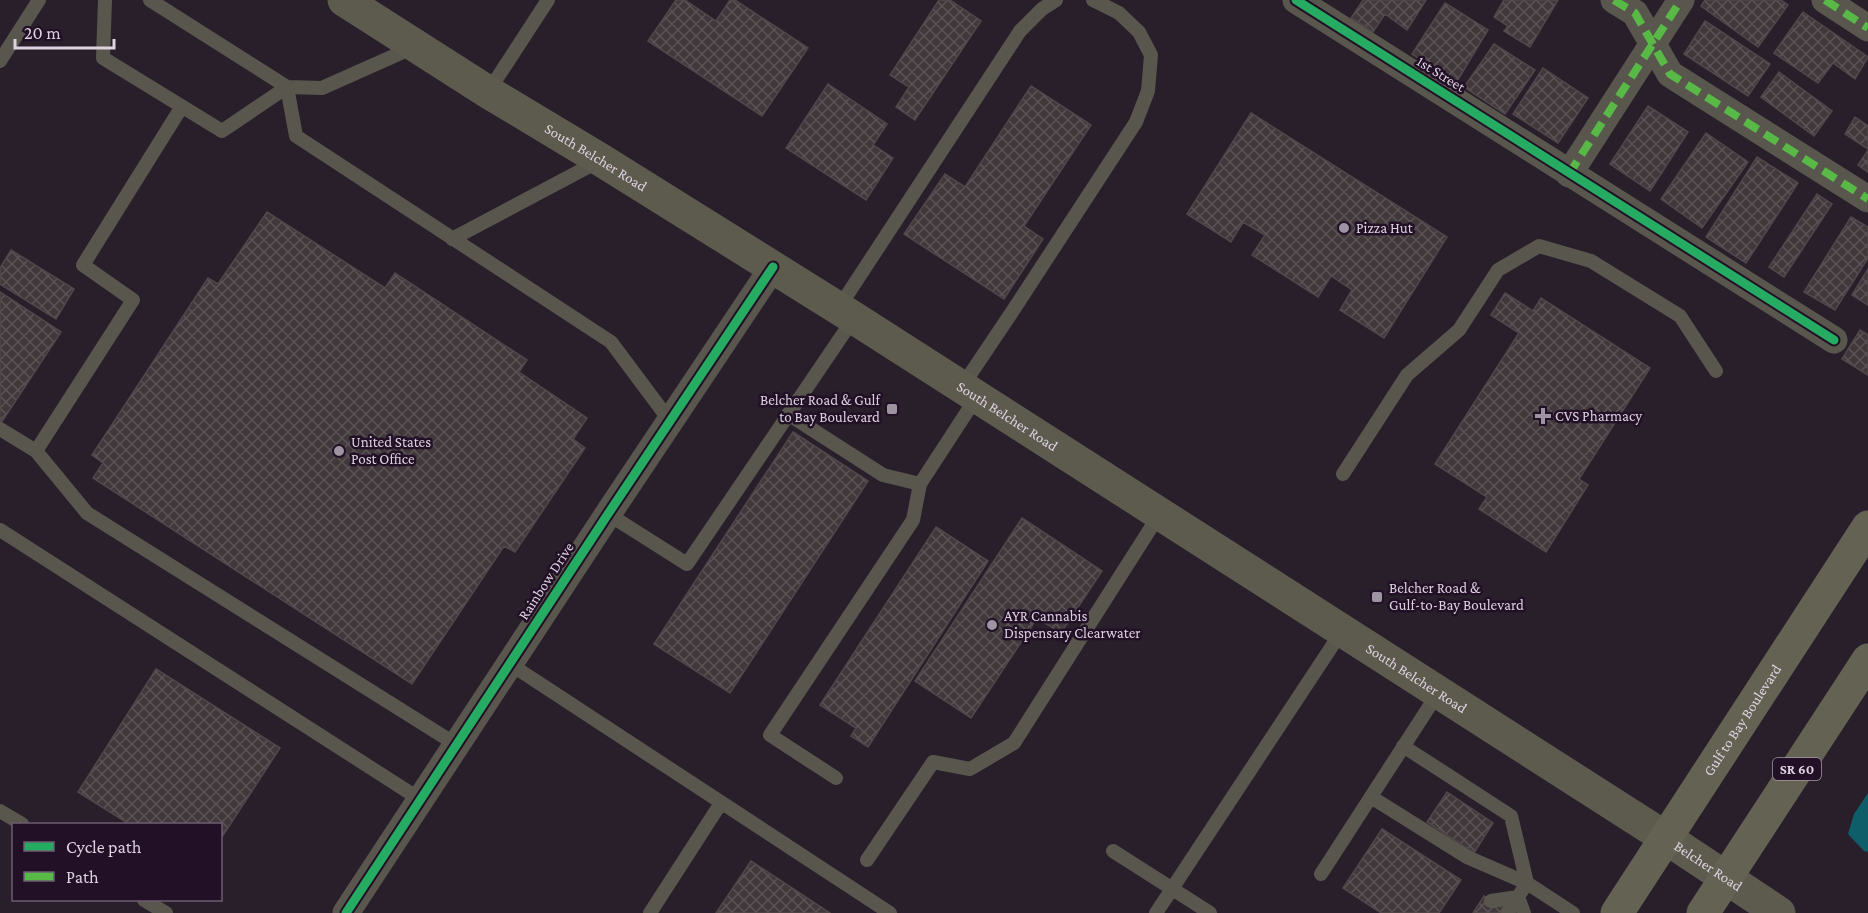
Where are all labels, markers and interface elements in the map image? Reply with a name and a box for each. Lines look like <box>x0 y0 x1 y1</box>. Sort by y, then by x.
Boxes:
scale bar <box>15 12 114 50</box>
text: 20 m <box>24 23 61 43</box>
street label: 1st Street <box>1414 53 1469 96</box>
street label: South Belcher Road <box>542 120 650 195</box>
place label: Pizza Hut <box>1356 220 1414 236</box>
marker: Pizza Hut <box>1337 221 1351 235</box>
street label: South Belcher Road <box>954 378 1061 454</box>
place label: Belcher Road & Gulf to Bay Boulevard <box>760 392 882 426</box>
marker: Belcher Road & Gulf to Bay Boulevard <box>885 402 899 416</box>
place label: CVS Pharmacy <box>1555 408 1642 425</box>
marker: CVS Pharmacy <box>1536 409 1550 423</box>
place label: United States Post Office <box>351 434 431 467</box>
marker: United States Post Office <box>332 444 346 458</box>
street label: Rainbow Drive <box>515 539 577 623</box>
place label: Belcher Road & Gulf-to-Bay Boulevard <box>1389 580 1524 614</box>
marker: Belcher Road & Gulf-to-Bay Boulevard <box>1370 590 1384 604</box>
place label: AYR Cannabis Dispensary Clearwater <box>1004 608 1141 642</box>
marker: AYR Cannabis Dispensary Clearwater <box>985 618 999 632</box>
street label: South Belcher Road <box>1363 640 1470 716</box>
street label: Gulf to Bay Boulevard <box>1700 661 1784 779</box>
road number: SR 60 <box>1773 758 1821 780</box>
legend <box>12 823 222 901</box>
text: Cycle path <box>66 837 142 857</box>
street label: Belcher Road <box>1671 838 1745 894</box>
text: Path <box>66 867 99 887</box>

